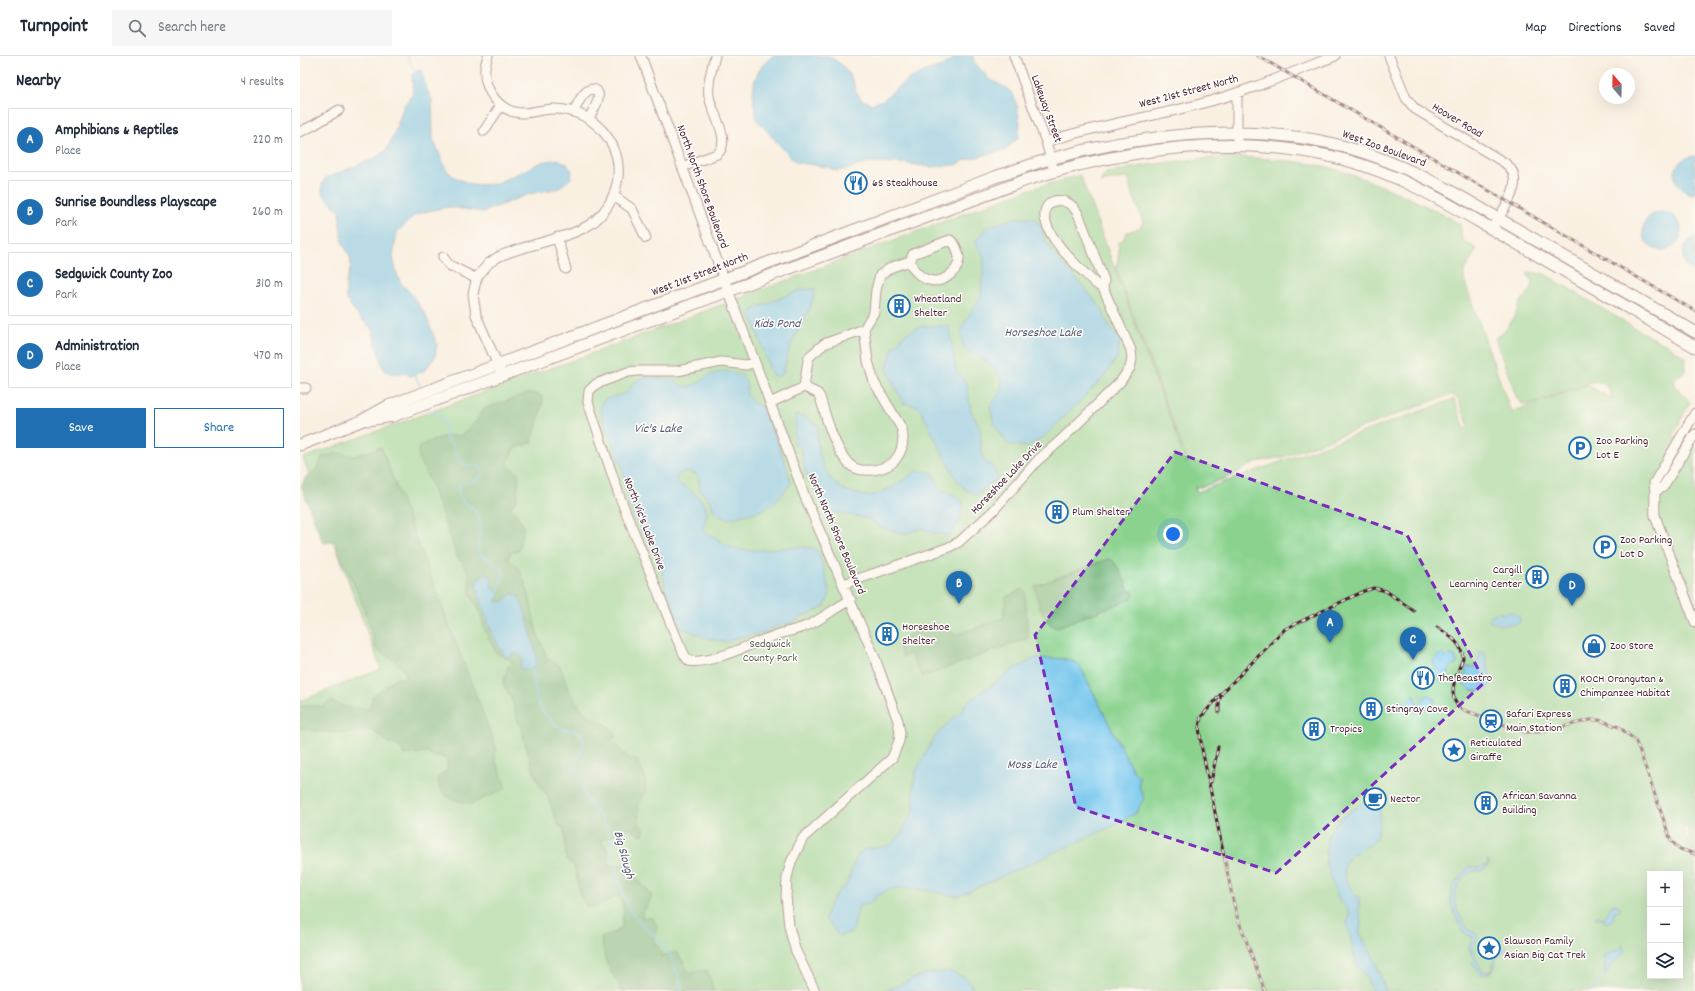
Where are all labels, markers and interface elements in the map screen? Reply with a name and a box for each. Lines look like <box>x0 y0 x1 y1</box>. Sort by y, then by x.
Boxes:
search box <box>112 10 392 46</box>
text: Turnpoint <box>20 14 88 41</box>
icon: search <box>126 17 148 39</box>
text: Search here <box>158 17 226 39</box>
text: Map <box>1525 18 1547 38</box>
text: Directions <box>1569 18 1622 38</box>
text: Saved <box>1644 18 1675 38</box>
north arrow <box>1599 68 1635 104</box>
text: Nearby <box>16 70 60 94</box>
street label: West 21st Street North <box>1138 71 1240 113</box>
text: 4 results <box>241 73 284 92</box>
street label: Lakeway Street <box>1026 73 1066 146</box>
street label: Hoover Road <box>1428 99 1486 143</box>
text: Amphibians & Reptiles <box>55 120 179 142</box>
street label: North North Shore Boulevard <box>672 123 732 251</box>
street label: West Zoo Boulevard <box>1340 126 1428 172</box>
text: A <box>26 131 34 150</box>
text: 220 m <box>253 131 283 150</box>
text: Place <box>55 142 81 161</box>
restaurant icon: 6S Steakhouse <box>843 170 869 196</box>
place label: 6S Steakhouse <box>872 175 938 192</box>
text: Sunrise Boundless Playscape <box>55 192 217 214</box>
text: B <box>27 203 33 222</box>
text: 260 m <box>252 203 283 222</box>
text: Park <box>55 214 77 233</box>
street label: West 21st Street North <box>649 249 751 301</box>
text: Sedgwick County Zoo <box>55 264 172 286</box>
text: C <box>27 275 33 294</box>
text: 310 m <box>255 275 283 294</box>
text: Park <box>55 286 77 305</box>
place label: Wheatland Shelter <box>914 291 961 322</box>
building icon: Wheatland Shelter <box>886 293 912 319</box>
water label: Kids Pond <box>754 315 802 334</box>
water label: Horseshoe Lake <box>1005 324 1083 343</box>
text: Administration <box>55 336 139 358</box>
text: D <box>27 347 33 366</box>
text: 470 m <box>254 347 283 366</box>
text: Place <box>55 358 81 377</box>
button: Save <box>16 408 146 448</box>
button: Share <box>154 408 284 448</box>
water label: Vic's Lake <box>634 420 683 439</box>
place label: Zoo Parking Lot E <box>1596 433 1648 464</box>
parking icon: Zoo Parking Lot E <box>1567 435 1593 461</box>
street label: Horseshoe Lake Drive <box>967 437 1047 519</box>
street label: North North Shore Boulevard <box>803 471 869 597</box>
street label: North Vic's Lake Drive <box>619 475 669 573</box>
building icon: Plum Shelter <box>1044 499 1070 525</box>
place label: Plum Shelter <box>1072 504 1130 521</box>
your location <box>1163 524 1183 544</box>
place label: Zoo Parking Lot D <box>1620 532 1672 563</box>
parking icon: Zoo Parking Lot D <box>1592 534 1618 560</box>
place label: Cargill Learning Center <box>1450 562 1523 593</box>
building icon: Cargill Learning Center <box>1524 564 1550 590</box>
pin: B <box>946 571 972 604</box>
pin: D <box>1559 573 1585 606</box>
pin: A <box>1317 610 1343 643</box>
place label: Horseshoe Shelter <box>902 619 949 650</box>
building icon: Horseshoe Shelter <box>874 621 900 647</box>
pin: C <box>1400 627 1426 660</box>
shop icon: Zoo Store <box>1581 633 1607 659</box>
park label: Sedgwick County Park <box>743 636 797 667</box>
place label: Zoo Store <box>1610 638 1654 655</box>
restaurant icon: The Beastro <box>1410 665 1436 691</box>
place label: The Beastro <box>1438 670 1492 687</box>
place label: KOCH Orangutan & Chimpanzee Habitat <box>1580 671 1671 702</box>
building icon: KOCH Orangutan & Chimpanzee Habitat <box>1552 673 1578 699</box>
building icon: Stingray Cove <box>1358 696 1384 722</box>
place label: Stingray Cove <box>1386 701 1448 718</box>
place label: Safari Express Main Station <box>1506 706 1571 737</box>
station icon: Safari Express Main Station <box>1478 708 1504 734</box>
building icon: Tropics <box>1301 716 1327 742</box>
place label: Tropics <box>1330 721 1362 738</box>
place label: Reticulated Giraffe <box>1470 735 1522 766</box>
place icon: Reticulated Giraffe <box>1441 737 1467 763</box>
water label: Moss Lake <box>1007 756 1058 775</box>
cafe icon: Nector <box>1362 786 1388 812</box>
place label: African Savanna Building <box>1502 788 1577 819</box>
building icon: African Savanna Building <box>1473 790 1499 816</box>
place label: Nector <box>1390 791 1421 808</box>
water label: Big Slough <box>607 829 639 882</box>
map controls <box>1647 871 1683 979</box>
button: + <box>1647 871 1683 907</box>
button: − <box>1647 907 1683 943</box>
place label: Slawson Family Asian Big Cat Trek <box>1504 933 1586 964</box>
place icon: Slawson Family Asian Big Cat Trek <box>1476 935 1502 961</box>
button: layers <box>1647 943 1683 979</box>

